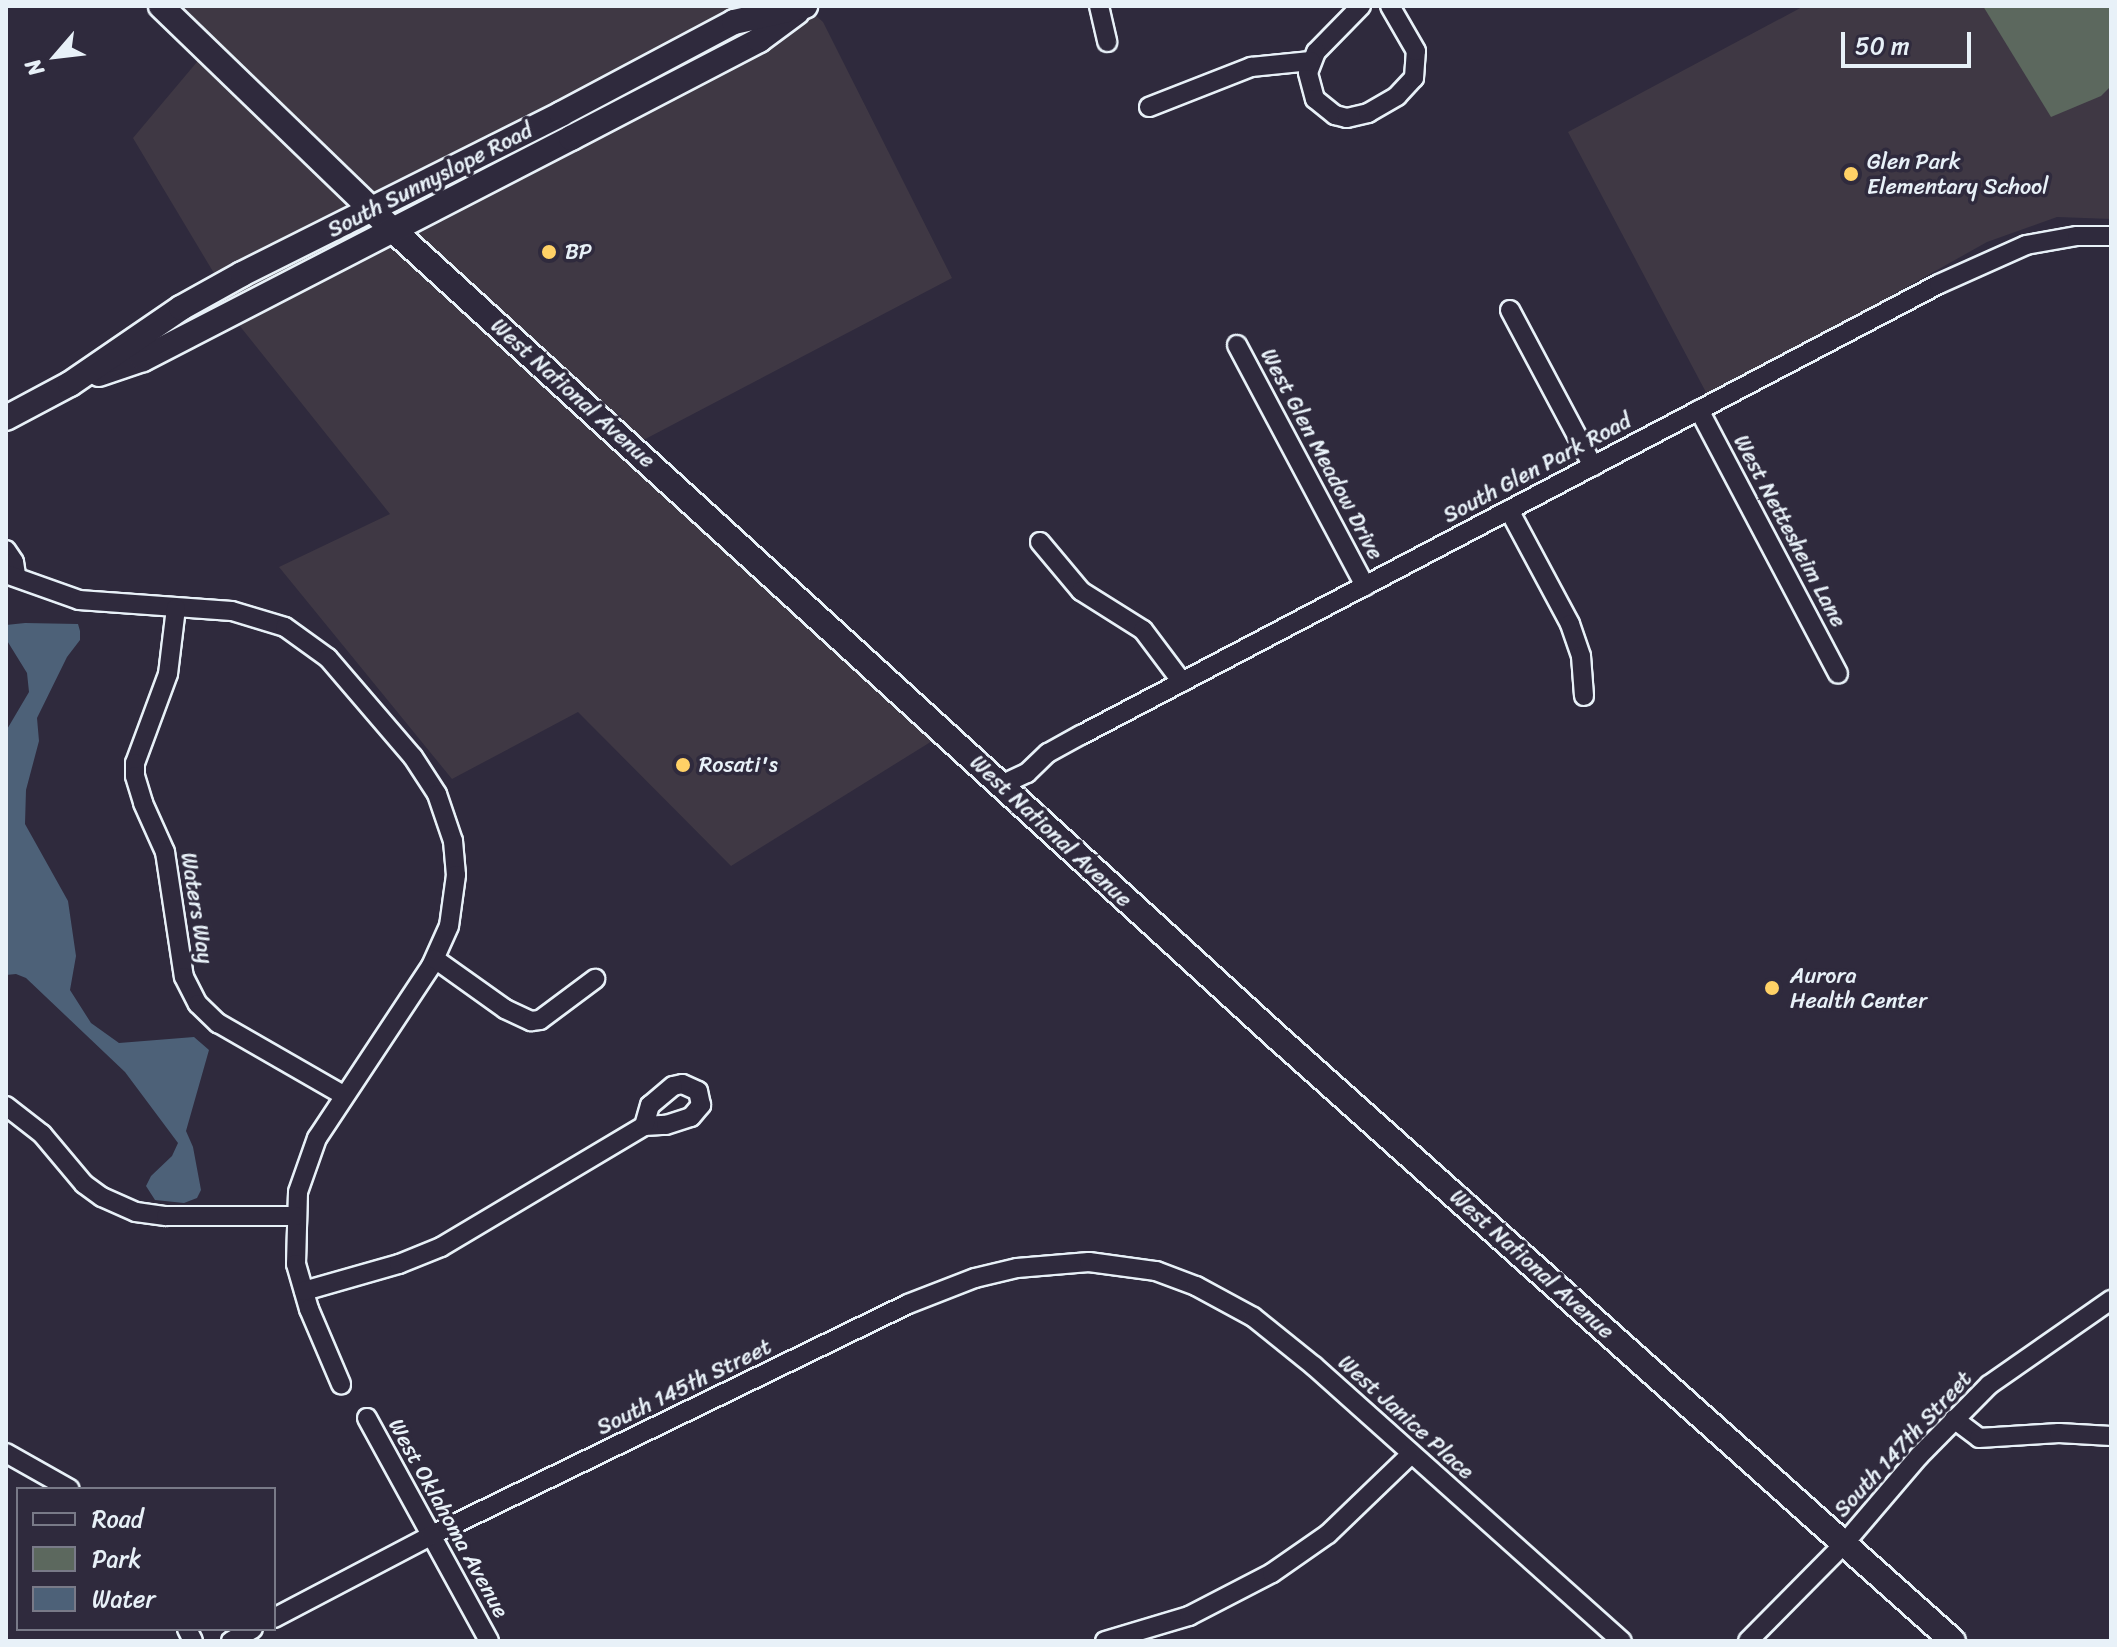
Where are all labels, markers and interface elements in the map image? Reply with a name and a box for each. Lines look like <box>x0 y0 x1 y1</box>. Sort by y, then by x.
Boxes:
north arrow <box>16 16 96 96</box>
scale bar <box>1845 16 1975 66</box>
text: 50 m <box>1855 25 1910 67</box>
text: N <box>14 52 55 83</box>
street label: South Sunnyslope Road <box>323 117 537 243</box>
place label: Glen Park Elementary School <box>1867 148 2049 200</box>
marker: Glen Park Elementary School <box>1842 165 1860 183</box>
place label: BP <box>565 239 592 265</box>
marker: BP <box>540 243 558 261</box>
street label: West National Avenue <box>486 312 660 474</box>
street label: West Glen Meadow Drive <box>1255 344 1389 564</box>
street label: South Glen Park Road <box>1438 407 1636 529</box>
street label: West Nettesheim Lane <box>1728 430 1852 632</box>
street label: West National Avenue <box>965 749 1137 913</box>
place label: Rosati's <box>699 752 778 778</box>
marker: Rosati's <box>674 756 692 774</box>
street label: Waters Way <box>175 851 219 965</box>
place label: Aurora Health Center <box>1790 962 1928 1014</box>
marker: Aurora Health Center <box>1761 977 1783 999</box>
street label: West National Avenue <box>1445 1183 1619 1345</box>
street label: South 145th Street <box>592 1333 776 1441</box>
street label: West Janice Place <box>1333 1349 1479 1485</box>
street label: South 147th Street <box>1828 1365 1978 1523</box>
street label: West Oklahoma Avenue <box>383 1414 515 1622</box>
legend <box>16 1487 276 1631</box>
text: Road <box>92 1498 143 1540</box>
text: Park <box>92 1538 141 1580</box>
text: Water <box>92 1578 155 1620</box>

